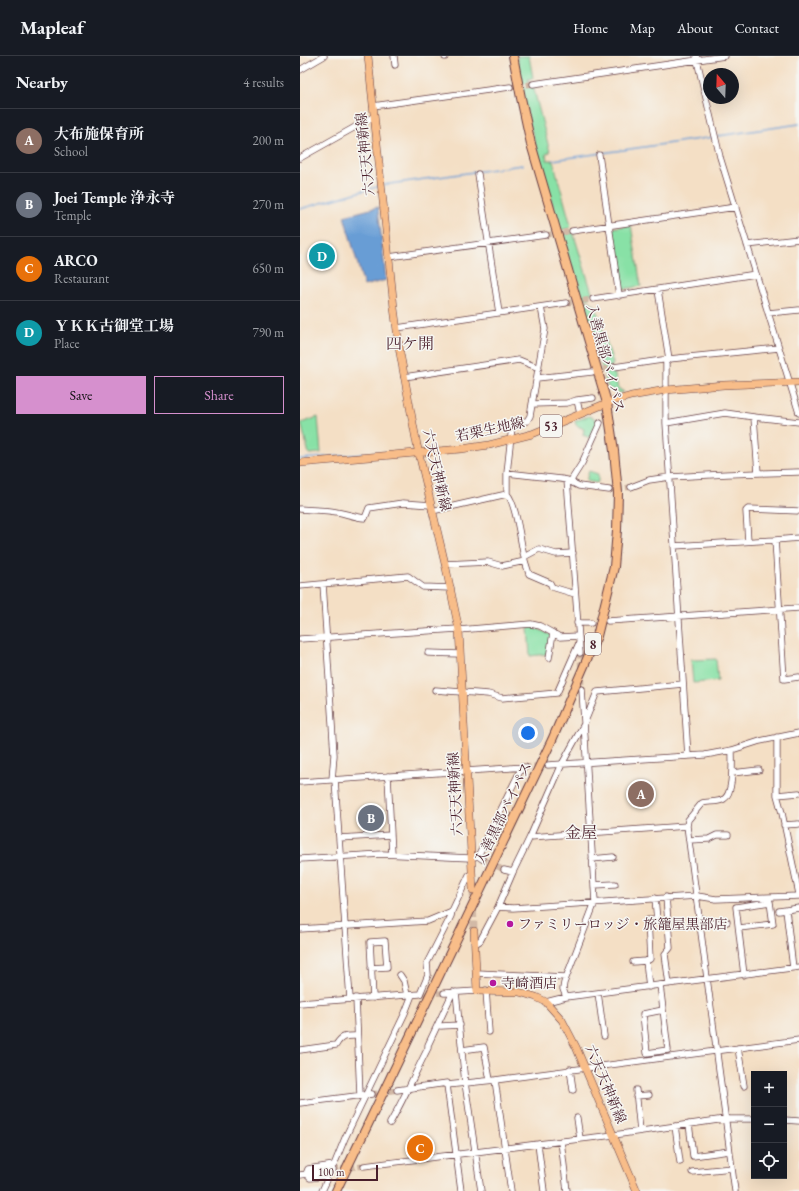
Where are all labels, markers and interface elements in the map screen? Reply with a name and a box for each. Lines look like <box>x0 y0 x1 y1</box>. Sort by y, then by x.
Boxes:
text: Mapleaf <box>20 15 84 40</box>
text: Home <box>573 19 608 37</box>
text: Map <box>630 19 655 37</box>
text: About <box>677 19 713 37</box>
text: Contact <box>735 19 779 37</box>
north arrow <box>703 68 739 104</box>
text: Nearby <box>16 71 68 93</box>
text: 4 results <box>243 74 284 91</box>
street label: 六天天神新線 <box>352 111 378 197</box>
text: 大布施保育所 <box>54 124 144 143</box>
text: A <box>24 132 34 149</box>
text: 200 m <box>253 132 284 149</box>
text: School <box>54 143 88 160</box>
text: Joei Temple 浄永寺 <box>54 188 175 207</box>
text: B <box>25 196 33 213</box>
text: 270 m <box>253 196 284 213</box>
text: Temple <box>54 207 91 224</box>
pin: D <box>309 241 335 271</box>
text: ARCO <box>54 251 98 270</box>
text: C <box>24 260 34 277</box>
text: 650 m <box>253 260 284 277</box>
text: Restaurant <box>54 270 109 287</box>
street label: 入善黒部バイパス <box>583 302 629 414</box>
text: ＹＫＫ古御堂工場 <box>54 316 174 335</box>
text: D <box>24 324 34 341</box>
text: 790 m <box>253 324 284 341</box>
district label: 四ケ開 <box>386 333 434 354</box>
text: Place <box>54 335 80 352</box>
button: Save <box>16 376 146 414</box>
button: Share <box>154 376 284 414</box>
street label: 若栗生地線 <box>454 413 526 445</box>
road number: 53 <box>540 415 562 437</box>
street label: 六天天神新線 <box>419 427 455 513</box>
road number: 8 <box>585 633 601 655</box>
your location <box>518 723 538 743</box>
street label: 六天天神新線 <box>444 752 466 836</box>
street label: 入善黒部バイパス <box>470 759 536 867</box>
pin: A <box>628 779 654 809</box>
pin: B <box>358 803 384 833</box>
district label: 金屋 <box>565 822 597 843</box>
place label: ファミリーロッジ・旅籠屋黒部店 <box>518 915 727 933</box>
marker: ファミリーロッジ・旅籠屋黒部店 <box>505 919 515 929</box>
place label: 寺崎酒店 <box>501 974 557 992</box>
marker: 寺崎酒店 <box>488 978 498 988</box>
street label: 六天天神新線 <box>581 1042 631 1126</box>
map controls <box>751 1071 787 1179</box>
button: + <box>751 1071 787 1107</box>
button: − <box>751 1107 787 1143</box>
pin: C <box>407 1133 433 1163</box>
button: locate <box>751 1143 787 1179</box>
scale bar <box>312 1163 378 1182</box>
text: 100 m <box>318 1165 345 1179</box>

